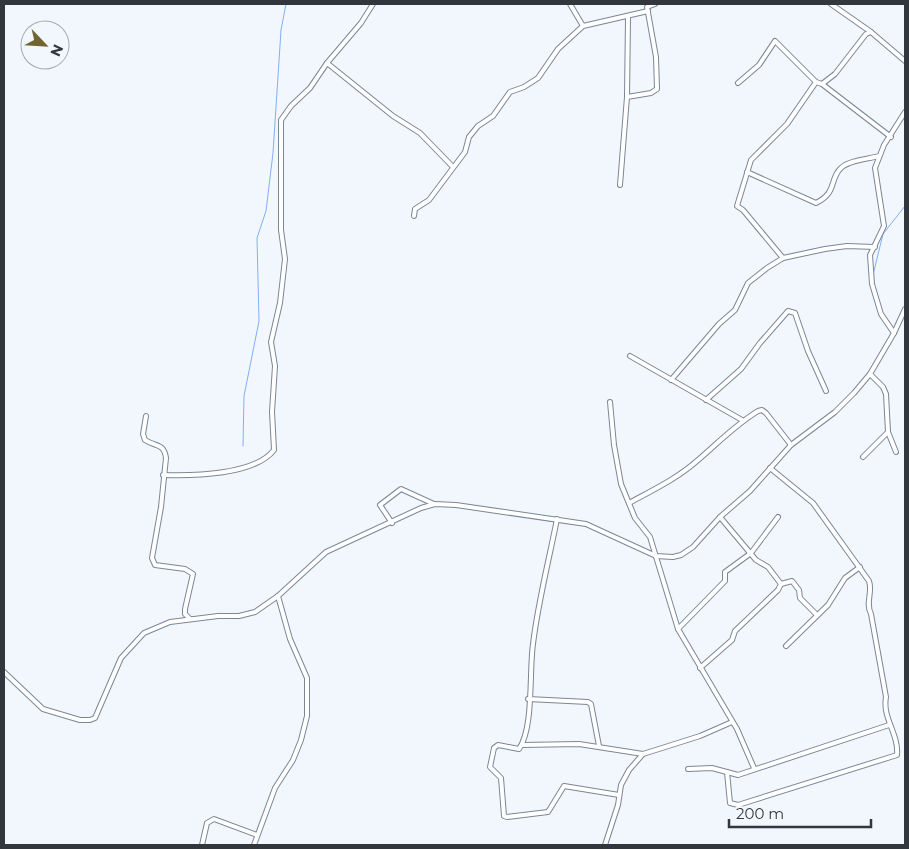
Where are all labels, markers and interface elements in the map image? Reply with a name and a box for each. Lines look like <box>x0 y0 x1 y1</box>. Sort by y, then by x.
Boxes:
north arrow <box>20 20 70 70</box>
text: N <box>46 42 67 59</box>
scale bar <box>729 796 872 828</box>
text: 200 m <box>736 804 784 823</box>

